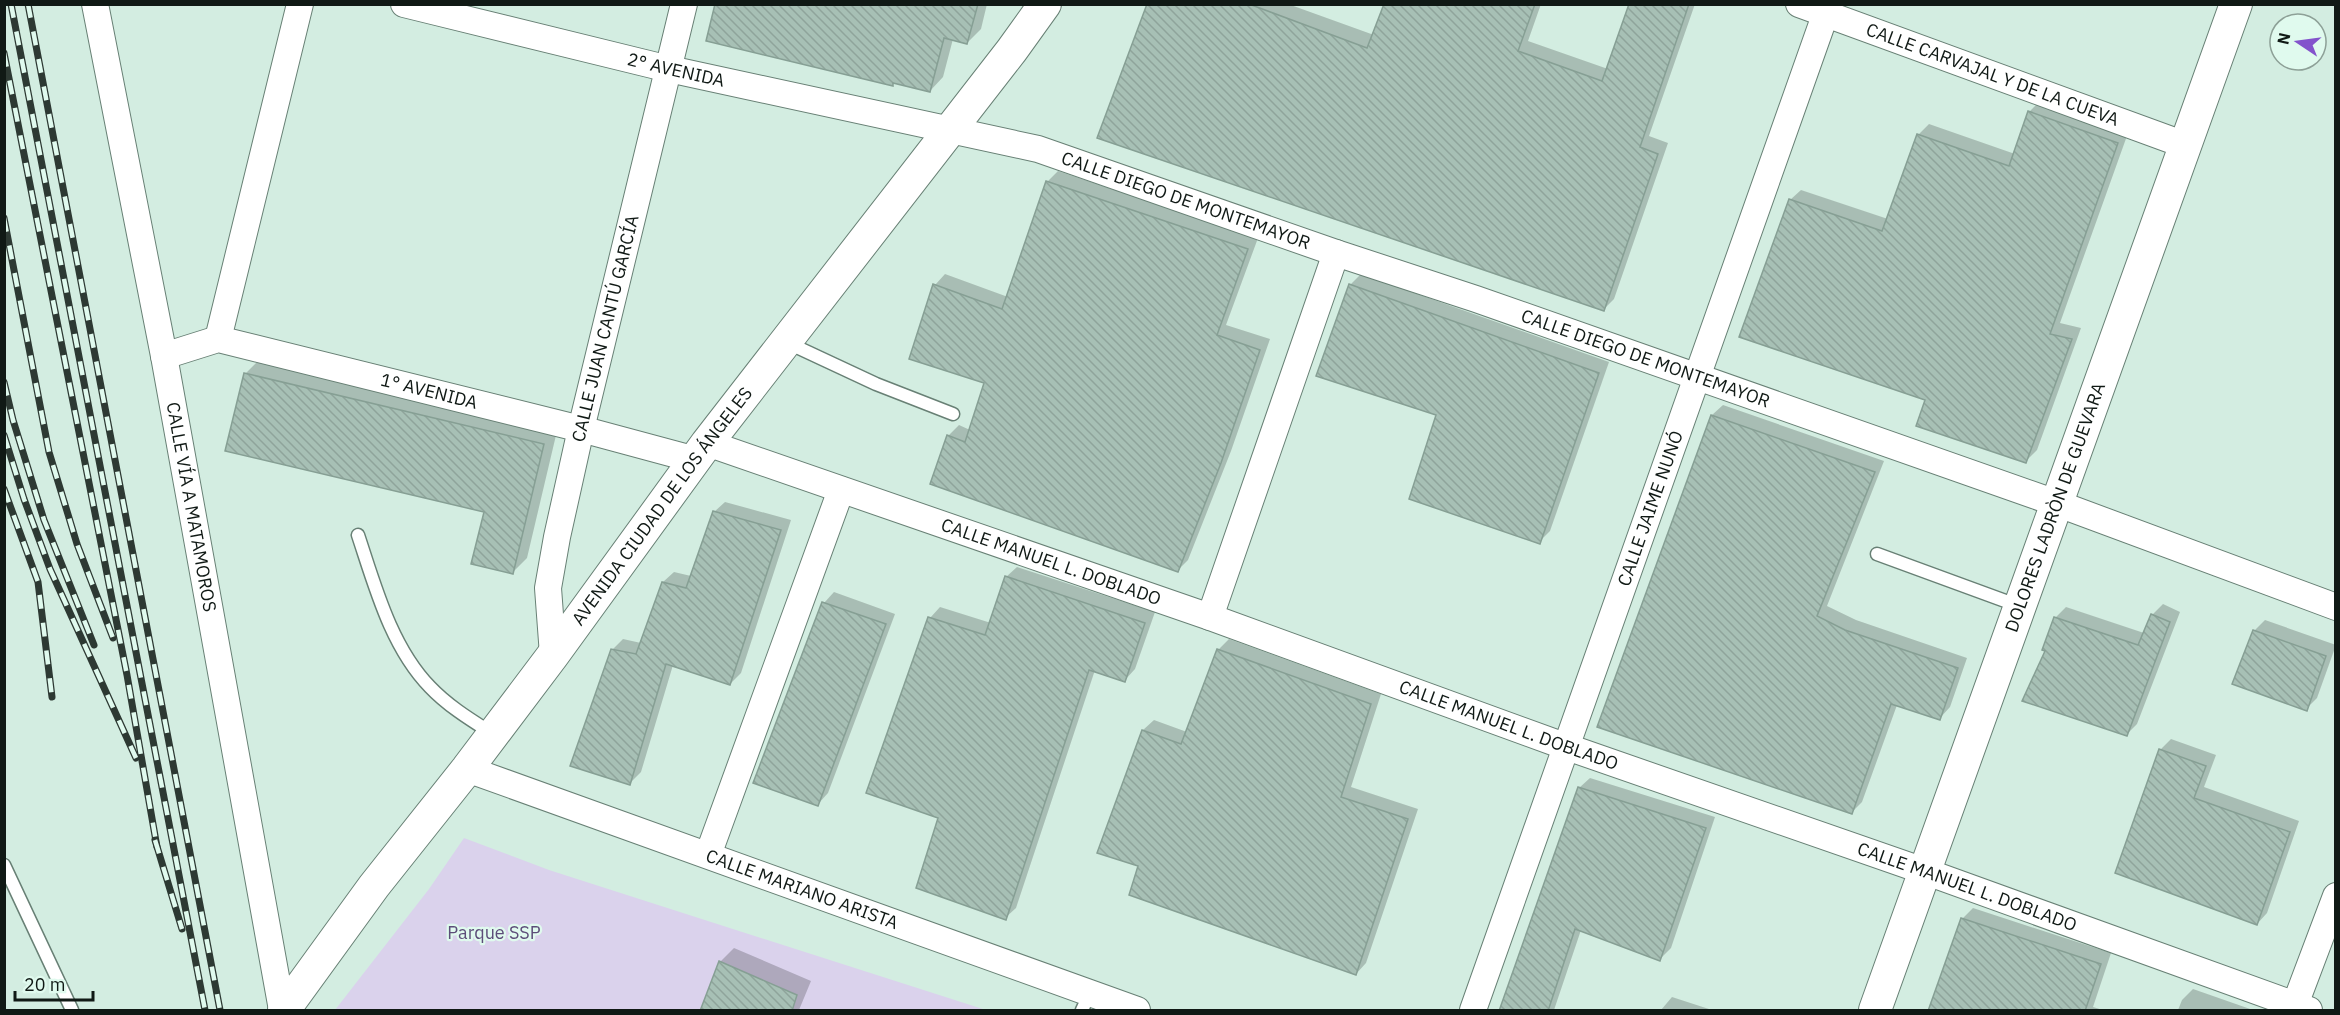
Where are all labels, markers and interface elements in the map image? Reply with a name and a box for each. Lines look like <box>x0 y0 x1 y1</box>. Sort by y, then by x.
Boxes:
north arrow <box>2268 12 2328 72</box>
street label: CALLE CARVAJAL Y DE LA CUEVA <box>1863 18 2123 131</box>
text: N <box>2272 31 2294 47</box>
street label: 2° AVENIDA <box>625 47 727 92</box>
street label: CALLE DIEGO DE MONTEMAYOR <box>1058 146 1314 254</box>
street label: CALLE JUAN CANTÚ GARCÍA <box>566 212 644 444</box>
street label: CALLE DIEGO DE MONTEMAYOR <box>1518 304 1773 412</box>
street label: 1° AVENIDA <box>378 368 480 414</box>
street label: DOLORES LADRÒN DE GUEVARA <box>2000 379 2110 635</box>
street label: AVENIDA CIUDAD DE LOS ÁNGELES <box>566 382 757 630</box>
street label: CALLE VÍA A MATAMOROS <box>161 400 222 614</box>
street label: CALLE JAIME NUNÓ <box>1612 428 1688 589</box>
street label: CALLE MANUEL L. DOBLADO <box>938 513 1164 610</box>
street label: CALLE MANUEL L. DOBLADO <box>1396 675 1622 775</box>
street label: CALLE MANUEL L. DOBLADO <box>1854 837 2080 936</box>
street label: CALLE MARIANO ARISTA <box>703 844 902 934</box>
park label: Parque SSP <box>447 921 541 944</box>
scale bar <box>15 964 93 1002</box>
text: 20 m <box>24 973 66 996</box>

